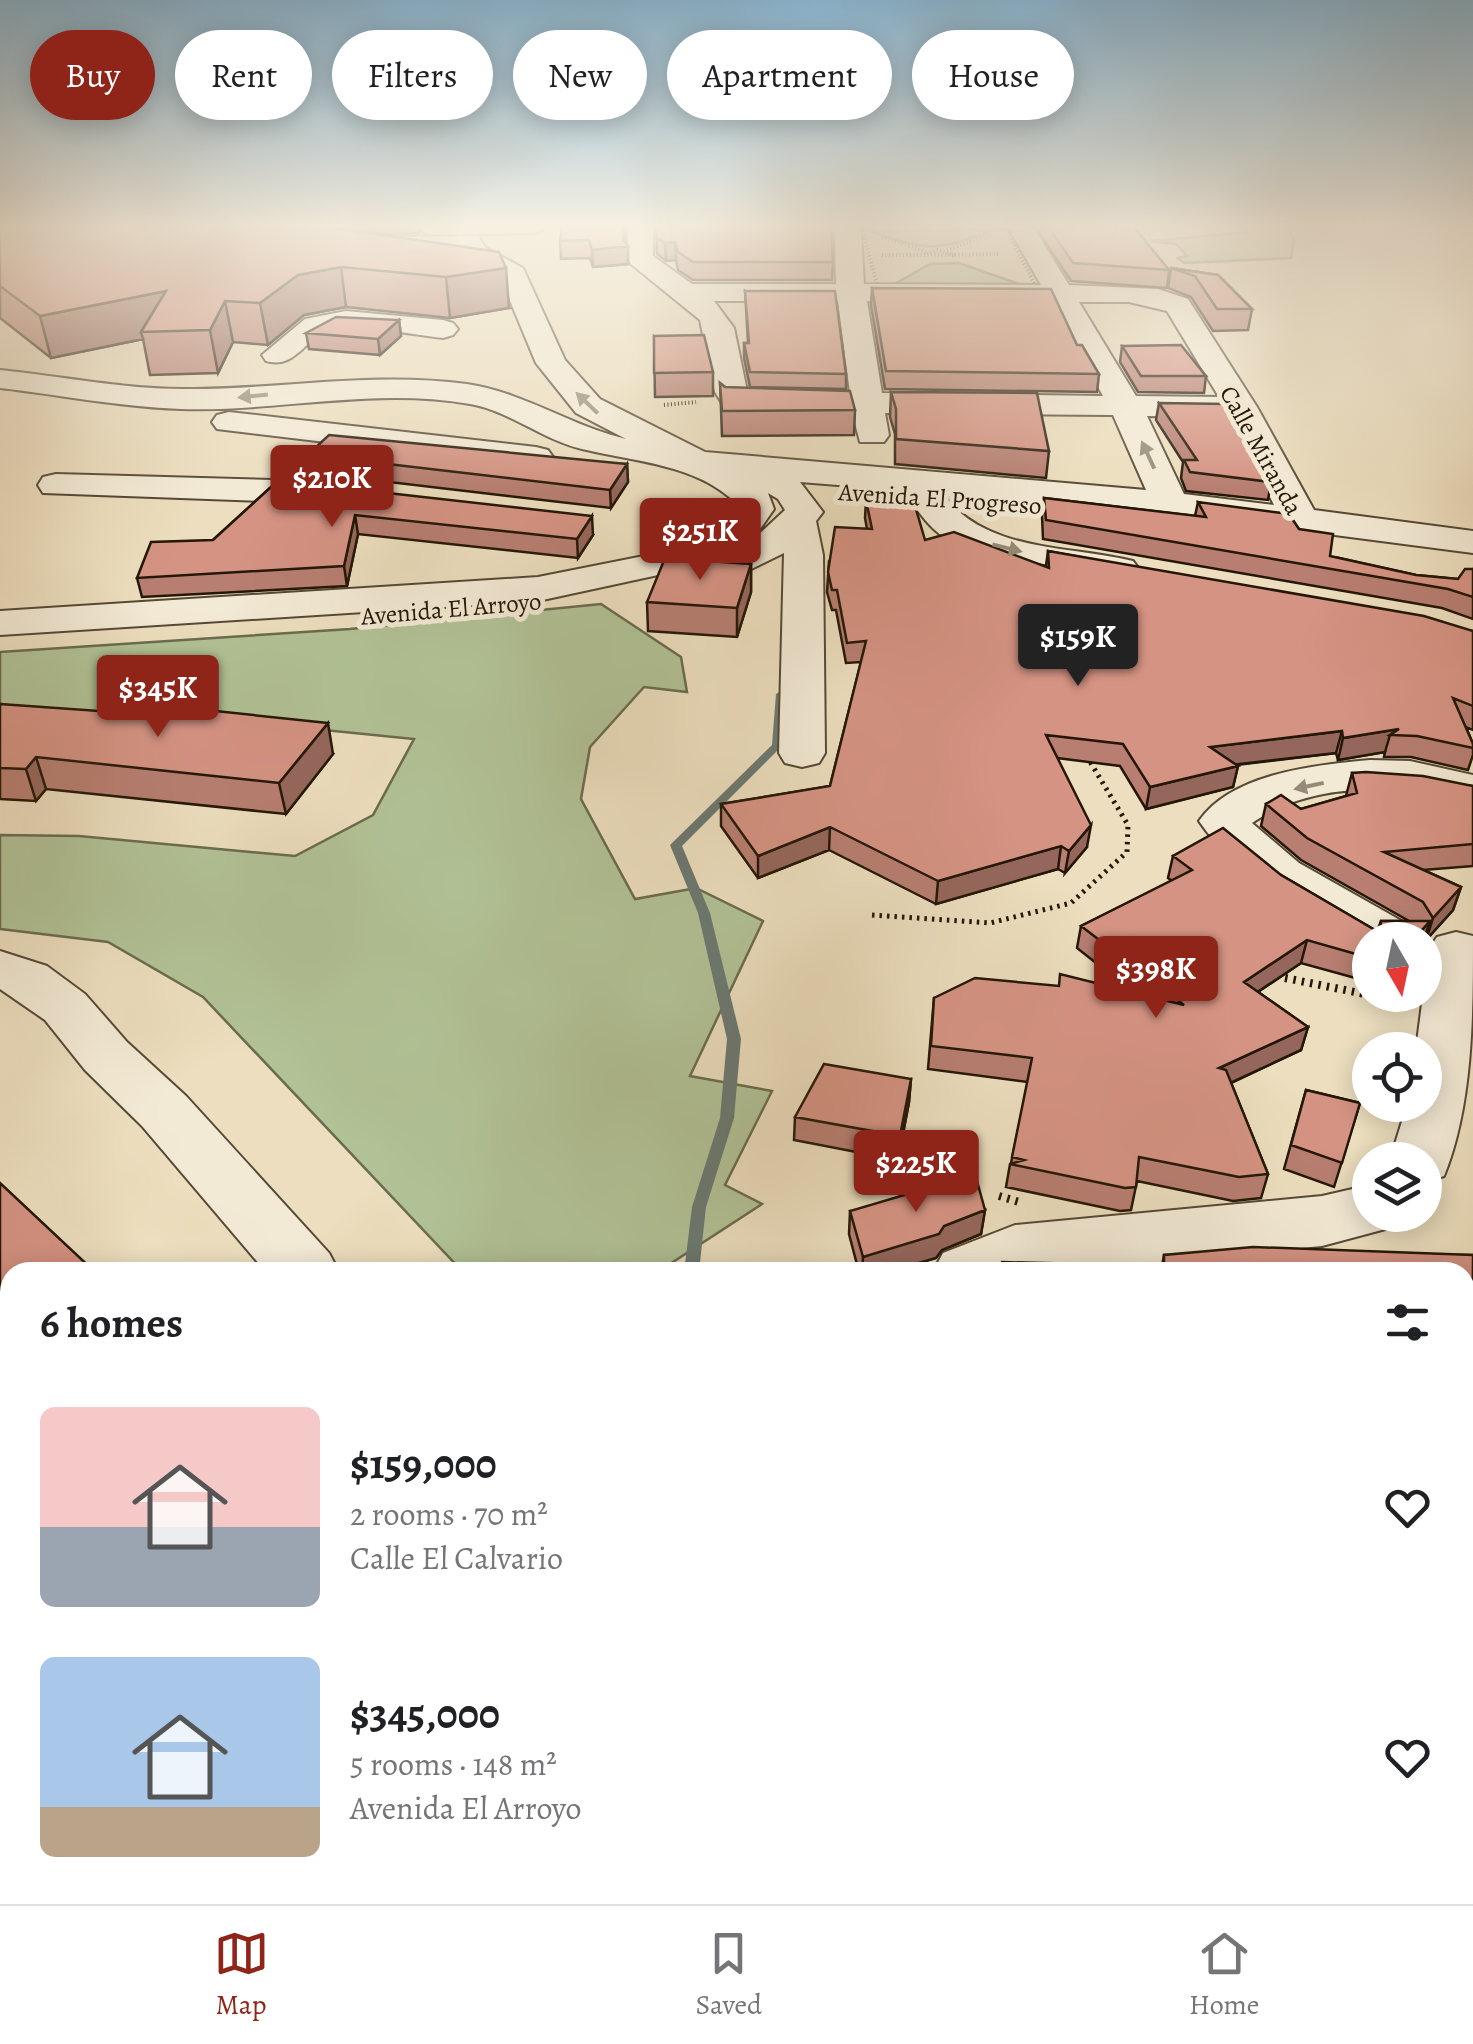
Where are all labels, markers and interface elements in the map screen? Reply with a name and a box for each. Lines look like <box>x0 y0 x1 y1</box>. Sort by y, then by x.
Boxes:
chip: Buy <box>30 30 155 120</box>
chip: Rent <box>175 30 312 120</box>
chip: Filters <box>332 30 493 120</box>
chip: New <box>513 30 647 120</box>
chip: Apartment <box>667 30 892 120</box>
chip: House <box>912 30 1074 120</box>
street label: Calle Miranda <box>1211 380 1311 522</box>
one-way arrow <box>236 388 268 404</box>
one-way arrow <box>576 392 600 415</box>
one-way arrow <box>1140 440 1156 470</box>
pin: $210K <box>262 445 402 530</box>
text: $210K <box>293 455 371 499</box>
street label: Avenida El Progreso <box>836 475 1043 523</box>
pin: $251K <box>630 498 770 583</box>
text: $251K <box>662 508 738 552</box>
one-way arrow <box>992 541 1023 556</box>
street label: Avenida El Arroyo <box>359 584 543 634</box>
pin: $159K <box>1008 604 1148 689</box>
text: $159K <box>1040 614 1116 658</box>
pin: $345K <box>88 655 228 740</box>
text: $345K <box>119 665 197 709</box>
one-way arrow <box>1293 778 1324 794</box>
north arrow <box>1352 922 1442 1012</box>
map controls <box>1352 922 1442 1232</box>
pin: $398K <box>1086 936 1226 1021</box>
text: $398K <box>1116 946 1196 990</box>
button: locate <box>1352 1032 1442 1122</box>
pin: $225K <box>846 1130 986 1215</box>
text: $225K <box>876 1140 956 1184</box>
button: layers <box>1352 1142 1442 1232</box>
text: 6 homes <box>40 1294 183 1351</box>
icon: filters <box>1380 1295 1435 1350</box>
text: $159,000 <box>350 1435 497 1492</box>
icon: home <box>120 1447 240 1567</box>
icon: heart <box>1380 1480 1435 1535</box>
text: 2 rooms · 70 m² <box>350 1492 548 1536</box>
text: Calle El Calvario <box>350 1536 563 1580</box>
text: $345,000 <box>350 1685 500 1742</box>
icon: home <box>120 1697 240 1817</box>
icon: heart <box>1380 1730 1435 1785</box>
text: 5 rooms · 148 m² <box>350 1742 557 1786</box>
text: Avenida El Arroyo <box>350 1786 582 1830</box>
tab: Map <box>214 1926 269 2024</box>
tab: Saved <box>696 1926 762 2024</box>
tab: Home <box>1189 1926 1259 2024</box>

